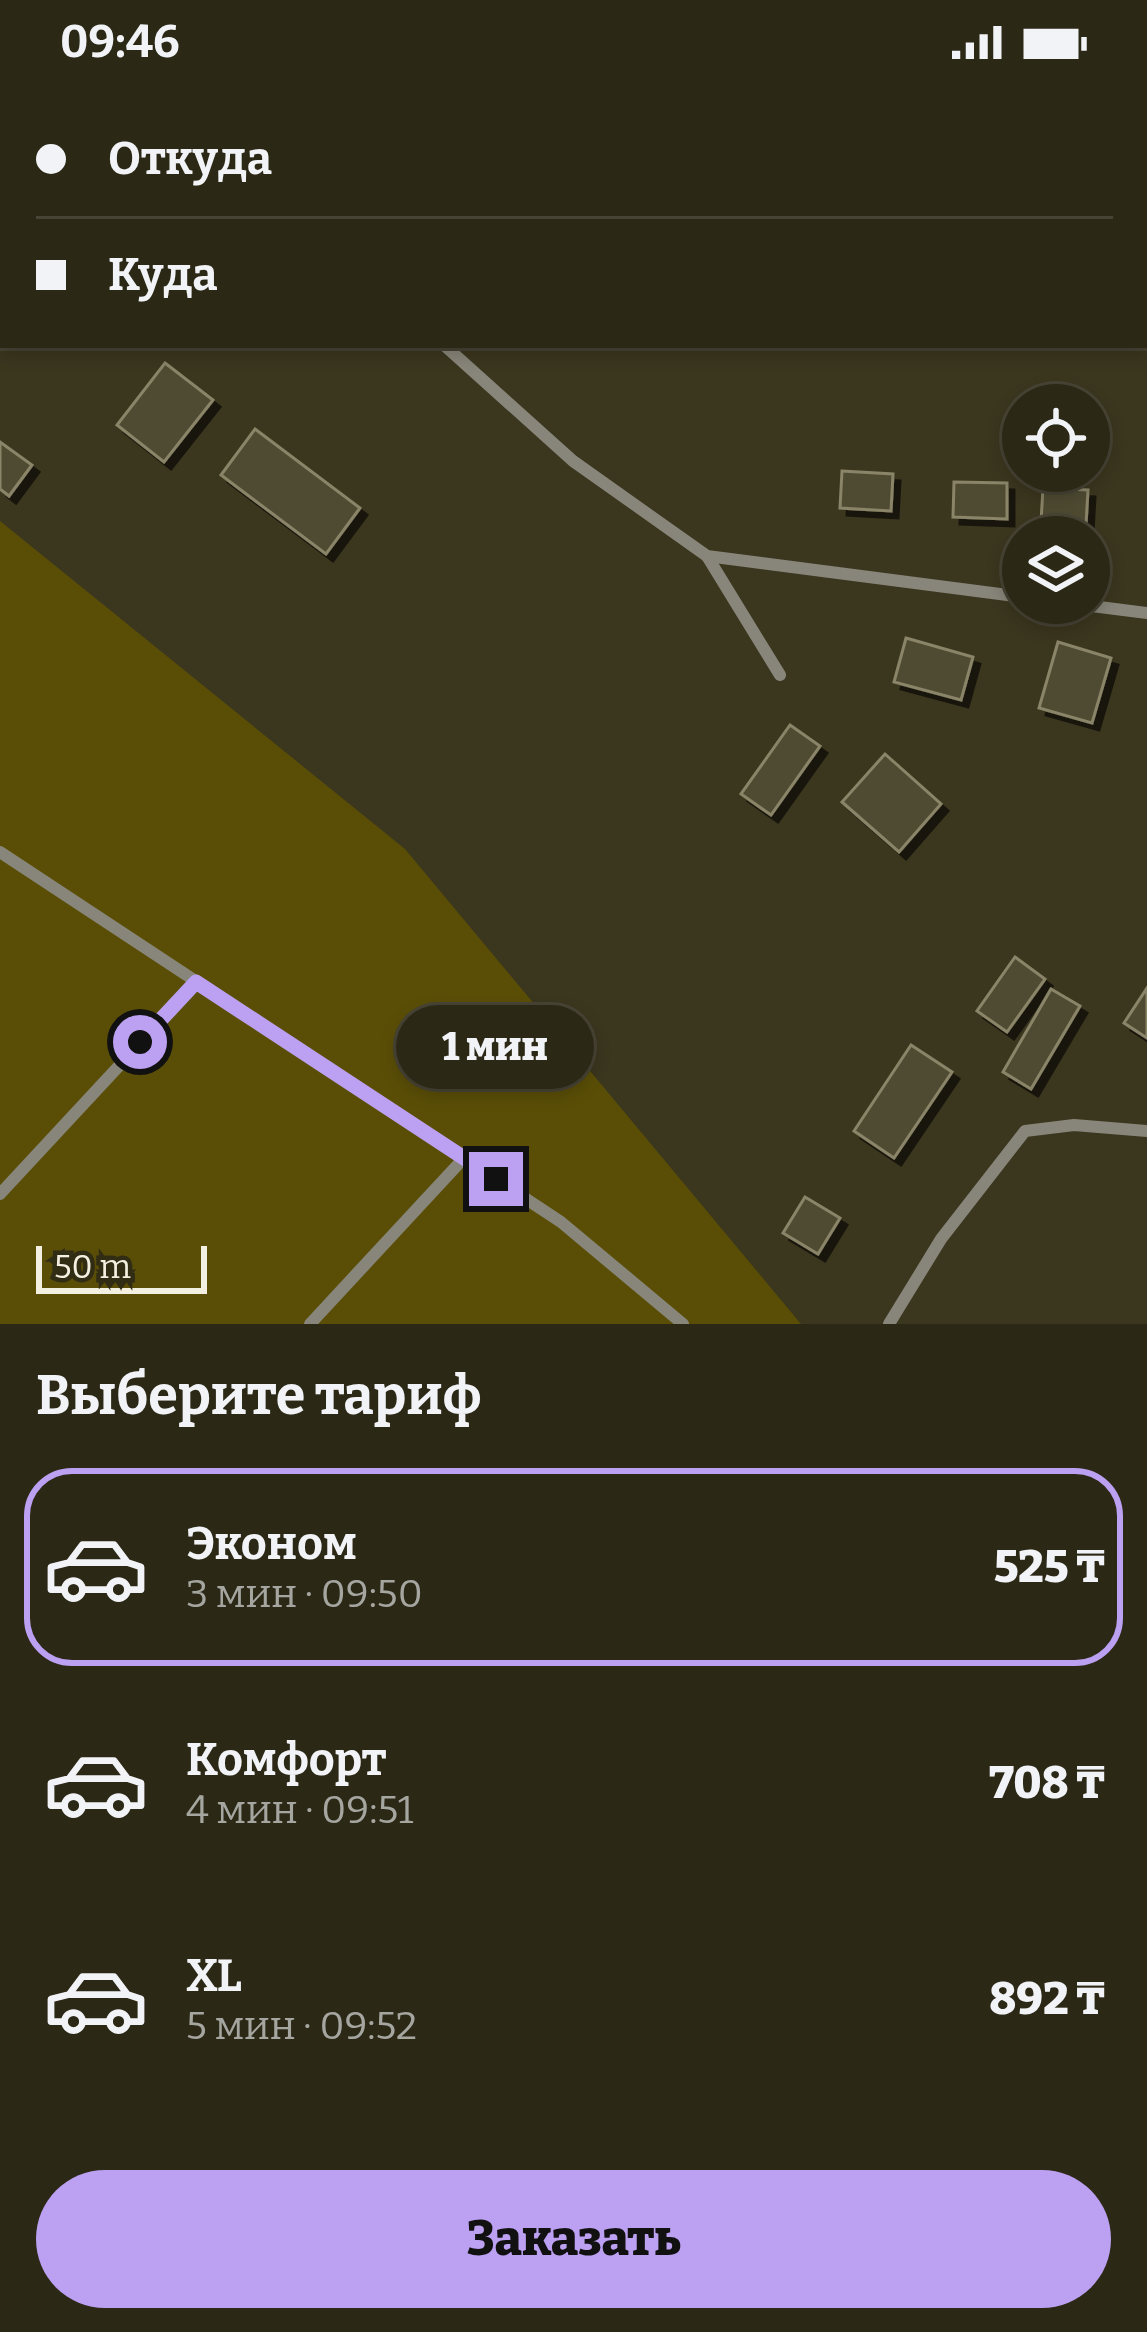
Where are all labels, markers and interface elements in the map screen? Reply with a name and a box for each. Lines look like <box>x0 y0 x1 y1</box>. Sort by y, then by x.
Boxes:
text: 09:46 <box>60 15 180 69</box>
text: Откуда <box>108 132 272 186</box>
text: Куда <box>108 248 218 302</box>
map controls <box>1002 384 1110 624</box>
button: locate <box>1002 384 1110 492</box>
button: layers <box>1002 516 1110 624</box>
callout: 1 мин <box>397 1005 595 1089</box>
route start <box>113 1015 167 1069</box>
text: 1 мин <box>442 1024 548 1070</box>
route end <box>469 1152 523 1206</box>
scale bar <box>36 1240 207 1293</box>
text: 50 m <box>54 1247 131 1287</box>
text: Выберите тариф <box>36 1364 481 1428</box>
icon: car <box>42 1513 150 1621</box>
text: Эконом <box>186 1517 357 1571</box>
text: 525 ₸ <box>994 1540 1105 1594</box>
text: 3 мин · 09:50 <box>186 1571 423 1617</box>
icon: car <box>42 1729 150 1837</box>
text: Комфорт <box>186 1733 386 1787</box>
text: 708 ₸ <box>989 1756 1105 1810</box>
text: 4 мин · 09:51 <box>186 1787 414 1833</box>
icon: car <box>42 1945 150 2053</box>
text: XL <box>186 1949 242 2003</box>
text: 892 ₸ <box>989 1972 1105 2026</box>
text: 5 мин · 09:52 <box>186 2003 417 2049</box>
button: Заказать <box>36 2170 1111 2308</box>

